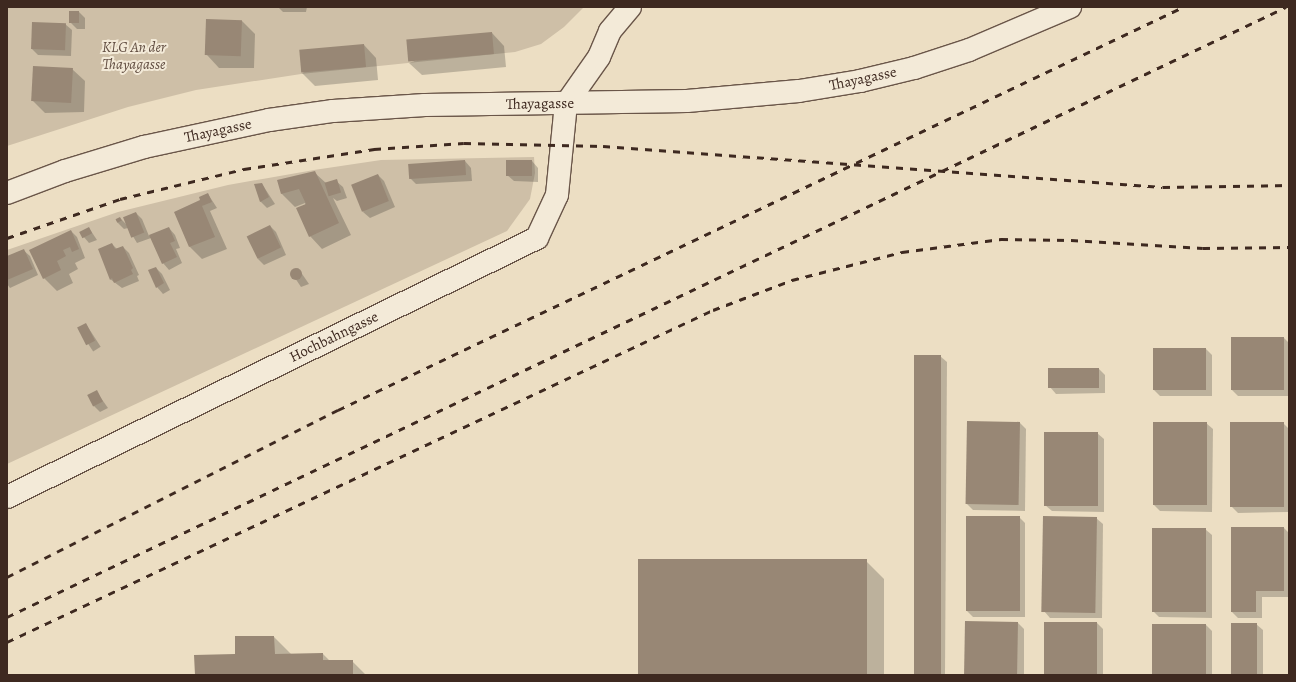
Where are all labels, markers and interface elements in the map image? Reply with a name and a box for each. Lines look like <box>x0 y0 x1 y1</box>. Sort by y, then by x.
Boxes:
park label: KLG An der Thayagasse <box>102 38 166 73</box>
street label: Thayagasse <box>828 63 898 95</box>
street label: Thayagasse <box>506 94 574 114</box>
street label: Thayagasse <box>183 115 253 147</box>
street label: Hochbahngasse <box>287 308 381 366</box>

